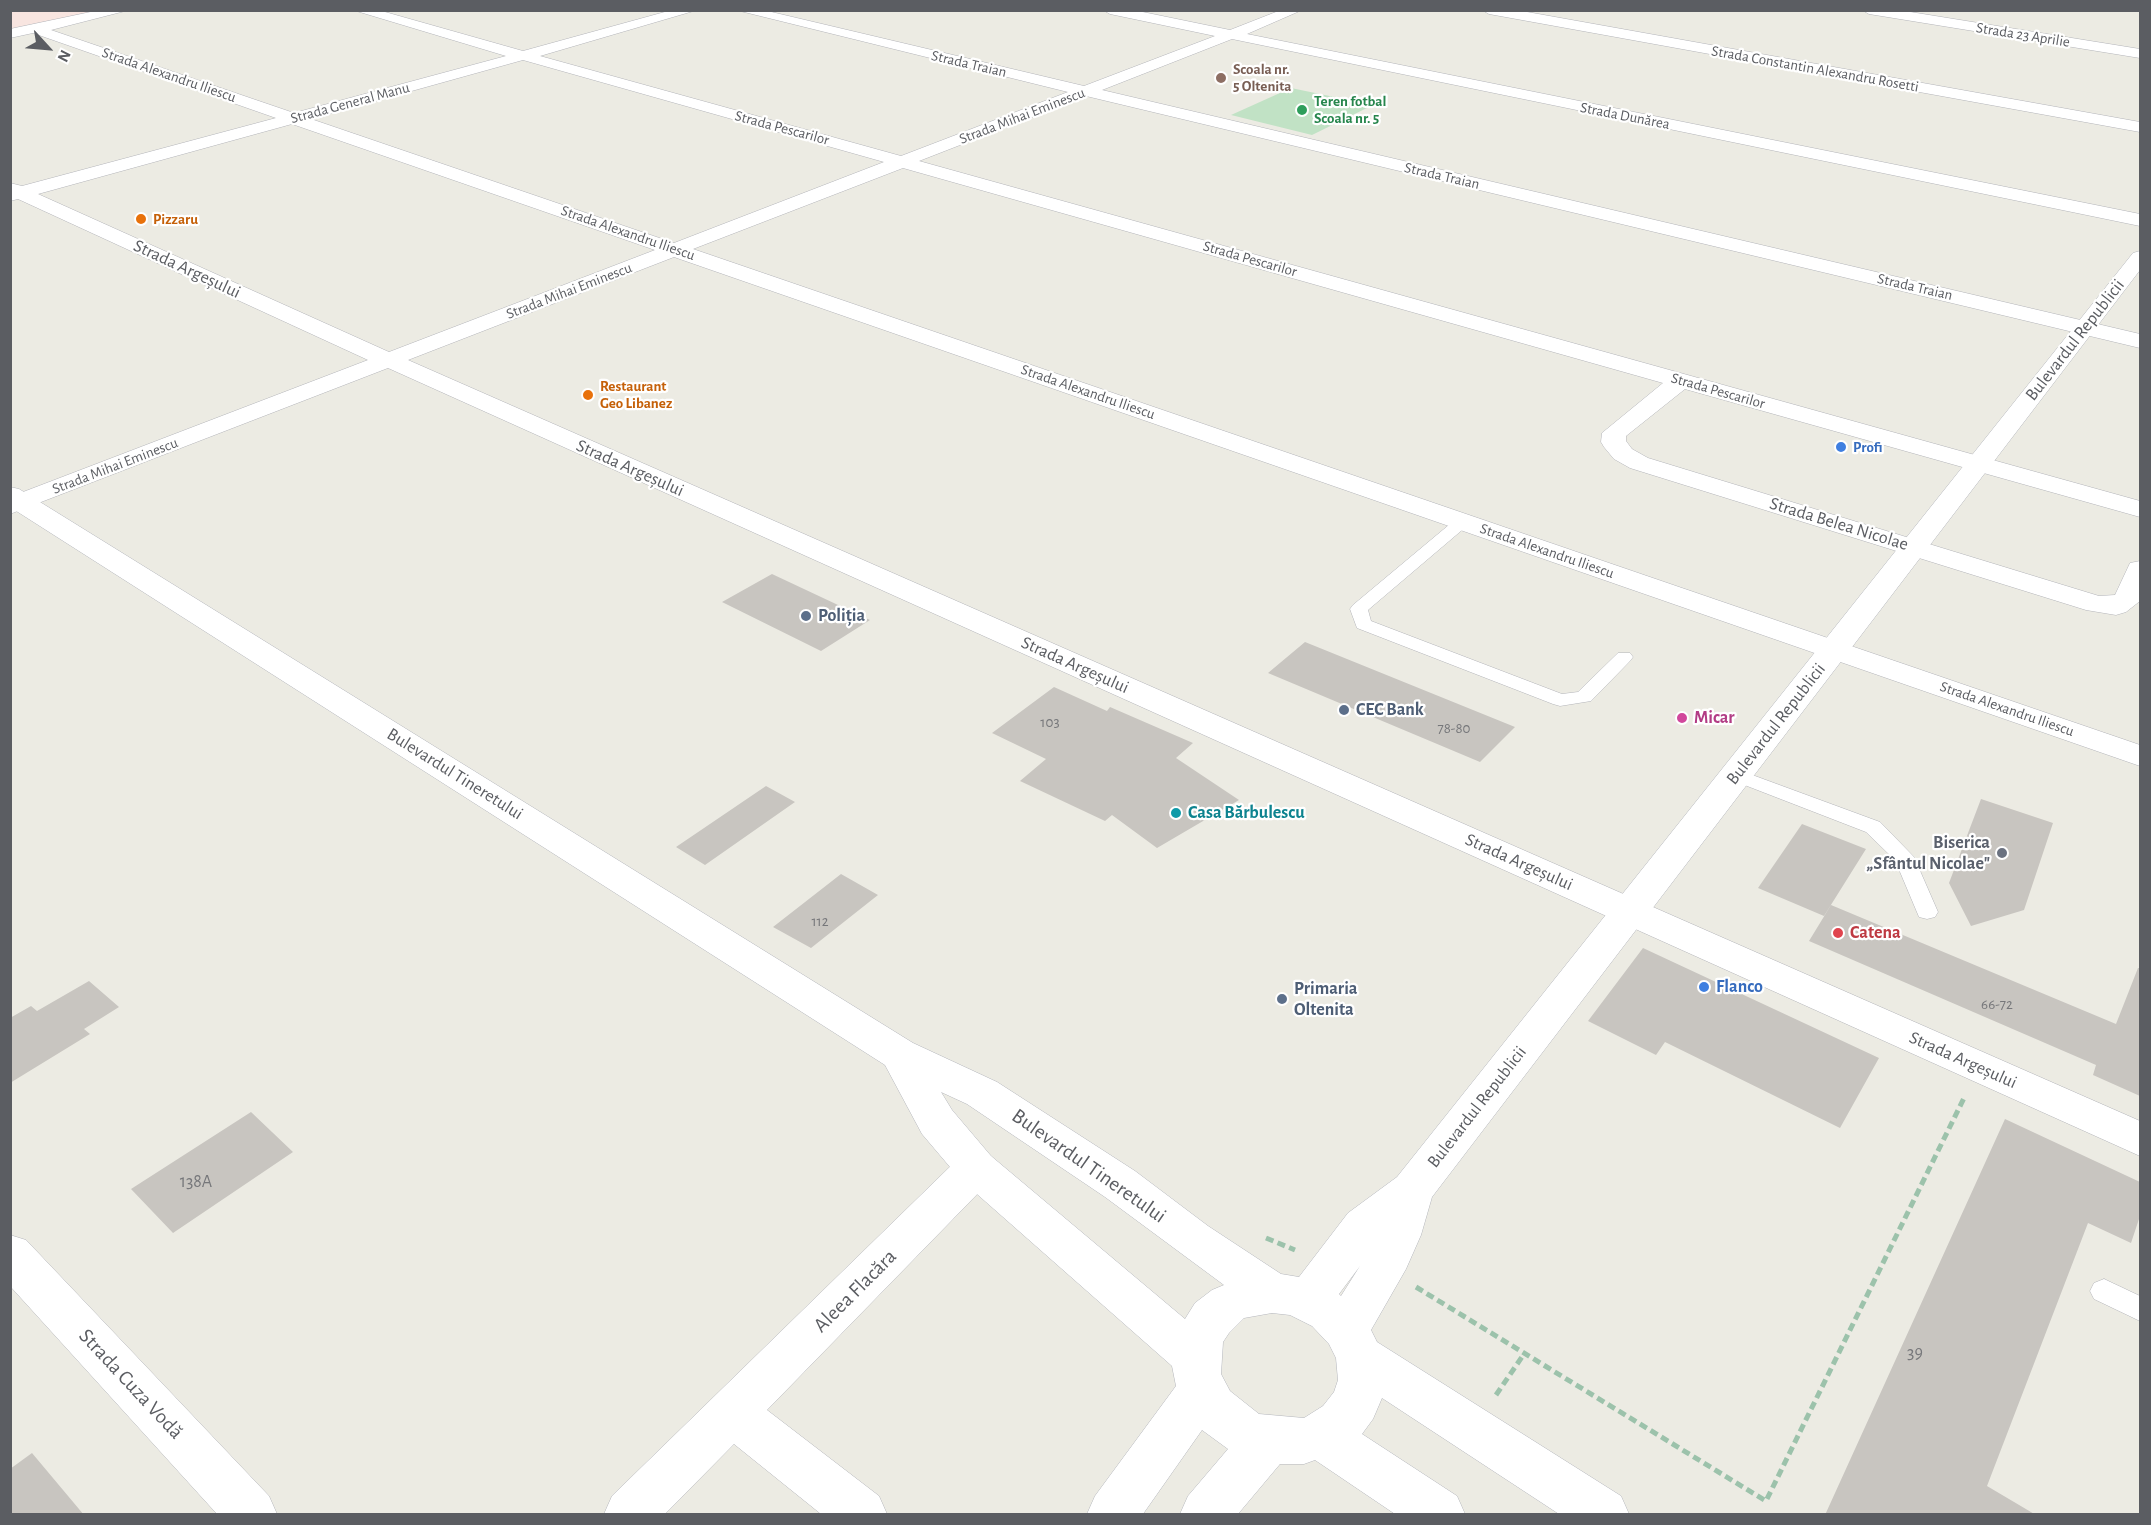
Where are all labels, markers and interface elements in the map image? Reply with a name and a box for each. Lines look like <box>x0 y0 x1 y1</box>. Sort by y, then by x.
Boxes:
north arrow <box>18 18 78 78</box>
street label: Strada 23 Aprilie <box>1975 19 2071 51</box>
street label: Strada Constantin Alexandru Rosetti <box>1710 42 1920 96</box>
street label: Strada Alexandru Iliescu <box>100 44 238 106</box>
text: N <box>55 47 74 64</box>
street label: Strada Traian <box>930 47 1008 81</box>
place label: Scoala nr. 5 Oltenita <box>1233 60 1292 95</box>
marker: Scoala nr. 5 Oltenita <box>1214 71 1228 85</box>
street label: Strada General Manu <box>288 78 412 128</box>
street label: Strada Mihai Eminescu <box>957 84 1087 148</box>
place label: Teren fotbal Scoala nr. 5 <box>1314 92 1386 127</box>
street label: Strada Dunărea <box>1579 98 1671 134</box>
marker: Teren fotbal Scoala nr. 5 <box>1295 103 1309 117</box>
street label: Strada Pescarilor <box>733 107 831 149</box>
street label: Strada Traian <box>1403 159 1481 193</box>
street label: Strada Alexandru Iliescu <box>559 202 697 264</box>
place label: Pizzaru <box>153 210 198 228</box>
marker: Pizzaru <box>134 212 148 226</box>
street label: Strada Argeșului <box>130 235 244 303</box>
street label: Strada Pescarilor <box>1201 237 1299 281</box>
street label: Strada Mihai Eminescu <box>504 259 634 323</box>
street label: Strada Traian <box>1876 270 1954 304</box>
street label: Bulevardul Republicii <box>2021 275 2129 405</box>
street label: Strada Alexandru Iliescu <box>1019 361 1157 423</box>
street label: Strada Pescarilor <box>1669 369 1767 413</box>
place label: Restaurant Geo Libanez <box>600 377 672 412</box>
marker: Restaurant Geo Libanez <box>581 388 595 402</box>
street label: Strada Mihai Eminescu <box>50 434 180 498</box>
street label: Strada Argeșului <box>573 435 687 501</box>
place label: Profi <box>1853 438 1883 456</box>
marker: Profi <box>1834 440 1848 454</box>
street label: Strada Belea Nicolae <box>1767 493 1911 555</box>
street label: Strada Alexandru Iliescu <box>1478 520 1616 582</box>
place label: Poliția <box>818 605 865 627</box>
marker: Poliția <box>799 609 813 623</box>
street label: Strada Argeșului <box>1018 632 1132 698</box>
street label: Bulevardul Republicii <box>1722 659 1830 789</box>
street label: Strada Alexandru Iliescu <box>1938 678 2076 740</box>
place label: CEC Bank <box>1356 699 1424 721</box>
marker: CEC Bank <box>1337 703 1351 717</box>
place label: Micar <box>1694 707 1735 729</box>
marker: Micar <box>1675 711 1689 725</box>
house number: 103 <box>1040 713 1060 731</box>
house number: 78-80 <box>1438 719 1470 737</box>
street label: Bulevardul Tineretului <box>383 723 527 825</box>
place label: Casa Bărbulescu <box>1188 802 1305 824</box>
marker: Casa Bărbulescu <box>1169 806 1183 820</box>
street label: Strada Argeșului <box>1462 829 1576 895</box>
place label: Biserica „Sfântul Nicolae" <box>1866 832 1990 874</box>
marker: Biserica „Sfântul Nicolae" <box>1995 846 2009 860</box>
house number: 112 <box>811 912 829 930</box>
place label: Catena <box>1850 922 1901 944</box>
marker: Catena <box>1831 926 1845 940</box>
place label: Flanco <box>1716 976 1763 998</box>
place label: Primaria Oltenita <box>1294 978 1357 1020</box>
marker: Flanco <box>1697 980 1711 994</box>
marker: Primaria Oltenita <box>1275 992 1289 1006</box>
house number: 66-72 <box>1981 995 2013 1013</box>
street label: Strada Argeșului <box>1906 1027 2020 1093</box>
street label: Bulevardul Republicii <box>1423 1042 1531 1172</box>
street label: Bulevardul Tineretului <box>1007 1103 1171 1229</box>
house number: 138A <box>180 1171 212 1193</box>
street label: Aleea Flacăra <box>808 1244 902 1338</box>
street label: Strada Cuza Vodă <box>73 1324 189 1444</box>
house number: 39 <box>1907 1342 1923 1364</box>

